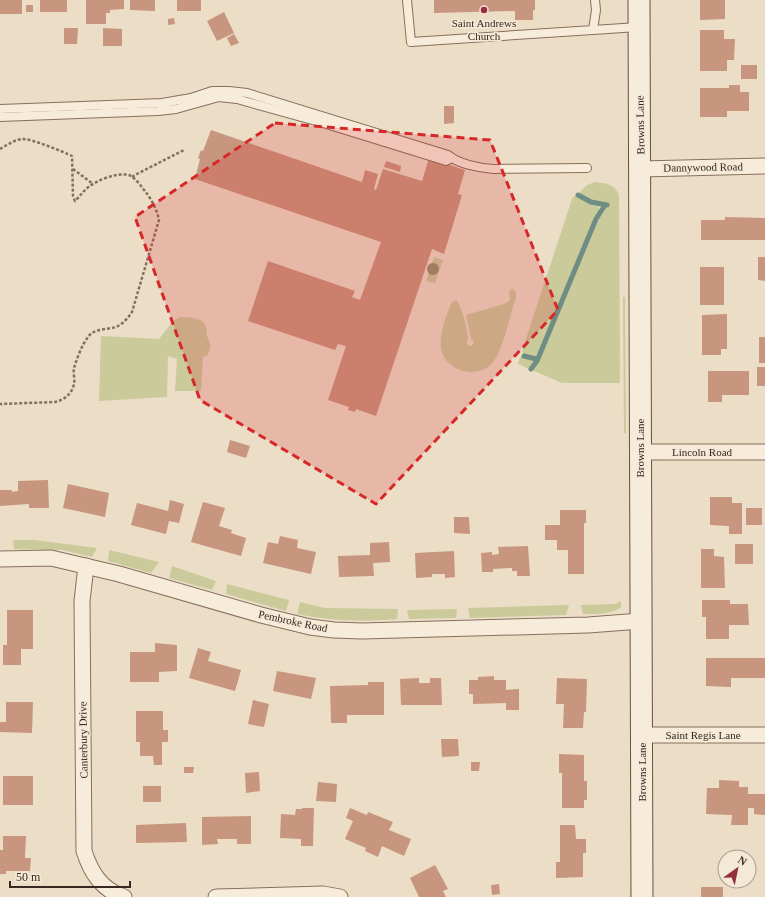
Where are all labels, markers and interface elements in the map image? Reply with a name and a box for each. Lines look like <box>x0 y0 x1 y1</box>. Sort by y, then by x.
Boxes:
marker: Saint Andrews Church <box>479 5 489 15</box>
place label: Saint Andrews Church <box>452 17 516 42</box>
street label: Browns Lane <box>633 95 647 155</box>
street label: Dannywood Road <box>663 160 743 174</box>
street label: Browns Lane <box>634 418 646 477</box>
street label: Lincoln Road <box>672 446 733 458</box>
street label: Pembroke Road <box>257 608 329 634</box>
street label: Canterbury Drive <box>76 701 90 779</box>
street label: Saint Regis Lane <box>665 729 741 741</box>
street label: Browns Lane <box>636 742 648 801</box>
north arrow <box>717 849 757 889</box>
text: N <box>736 853 749 868</box>
scale bar <box>10 863 130 889</box>
text: 50 m <box>16 870 41 884</box>

